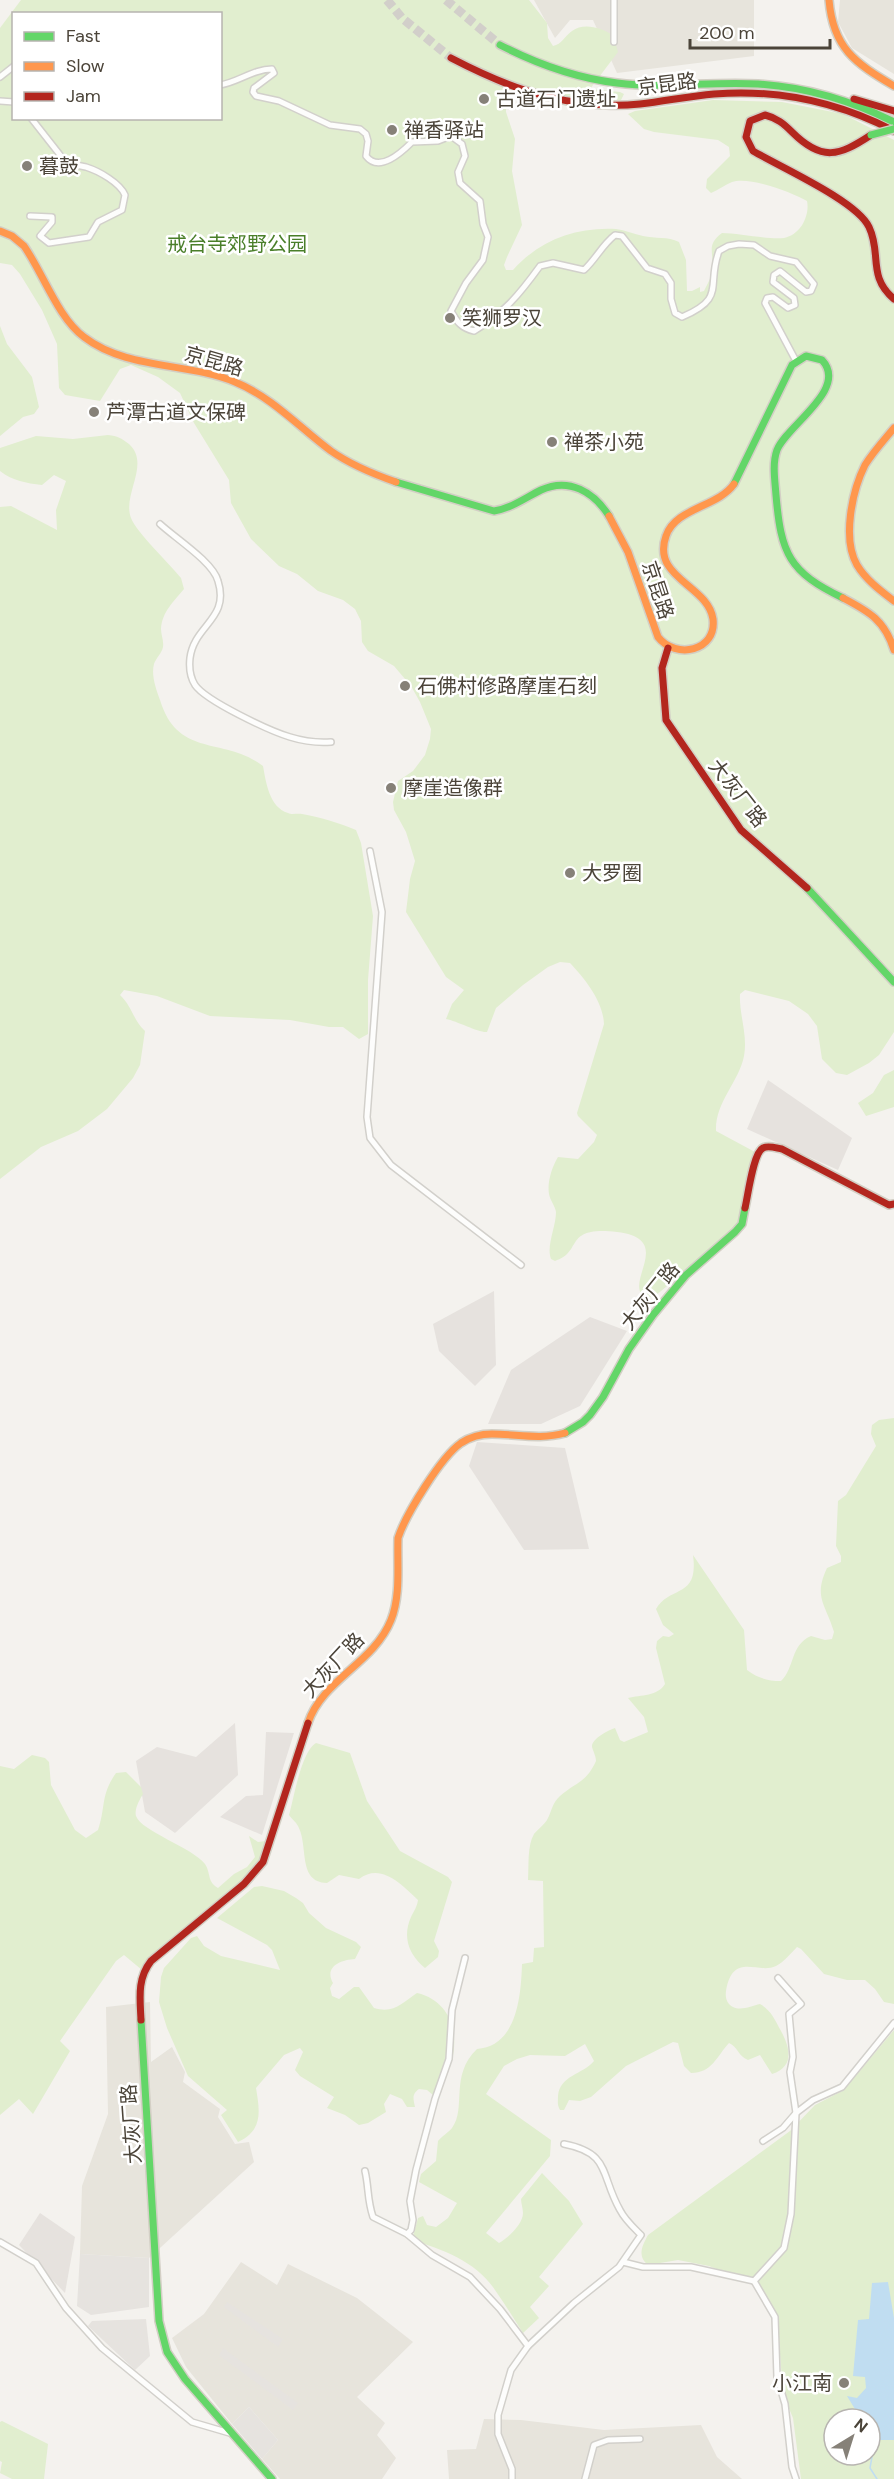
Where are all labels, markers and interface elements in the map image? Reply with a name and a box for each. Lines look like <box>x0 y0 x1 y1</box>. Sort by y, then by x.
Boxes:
legend <box>12 12 222 120</box>
scale bar <box>690 12 830 50</box>
text: 200 m <box>699 21 755 45</box>
text: Fast <box>66 24 101 48</box>
text: Slow <box>66 54 105 78</box>
street label: 京昆路 <box>636 67 698 101</box>
text: Jam <box>66 84 101 108</box>
place label: 古道石门遗址 <box>496 86 616 112</box>
marker: 古道石门遗址 <box>477 92 491 106</box>
place label: 禅香驿站 <box>404 117 484 143</box>
marker: 禅香驿站 <box>385 123 399 137</box>
place label: 暮鼓 <box>39 153 79 179</box>
marker: 暮鼓 <box>20 159 34 173</box>
park label: 戒台寺郊野公园 <box>167 231 307 257</box>
place label: 笑狮罗汉 <box>462 305 542 331</box>
marker: 笑狮罗汉 <box>443 311 457 325</box>
street label: 京昆路 <box>182 340 246 382</box>
place label: 芦潭古道文保碑 <box>106 399 246 425</box>
marker: 芦潭古道文保碑 <box>87 405 101 419</box>
place label: 禅茶小苑 <box>564 429 644 455</box>
marker: 禅茶小苑 <box>545 435 559 449</box>
street label: 京昆路 <box>636 557 680 623</box>
place label: 石佛村修路摩崖石刻 <box>417 673 597 699</box>
marker: 石佛村修路摩崖石刻 <box>398 679 412 693</box>
street label: 大灰厂路 <box>703 753 773 833</box>
place label: 摩崖造像群 <box>403 775 503 801</box>
marker: 摩崖造像群 <box>384 781 398 795</box>
place label: 大罗圈 <box>582 860 642 886</box>
marker: 大罗圈 <box>563 866 577 880</box>
street label: 大灰厂路 <box>615 1257 685 1335</box>
street label: 大灰厂路 <box>296 1627 370 1703</box>
street label: 大灰厂路 <box>115 2083 147 2165</box>
place label: 小江南 <box>772 2370 832 2396</box>
marker: 小江南 <box>837 2376 851 2390</box>
north arrow <box>822 2407 882 2467</box>
text: N <box>850 2414 872 2437</box>

